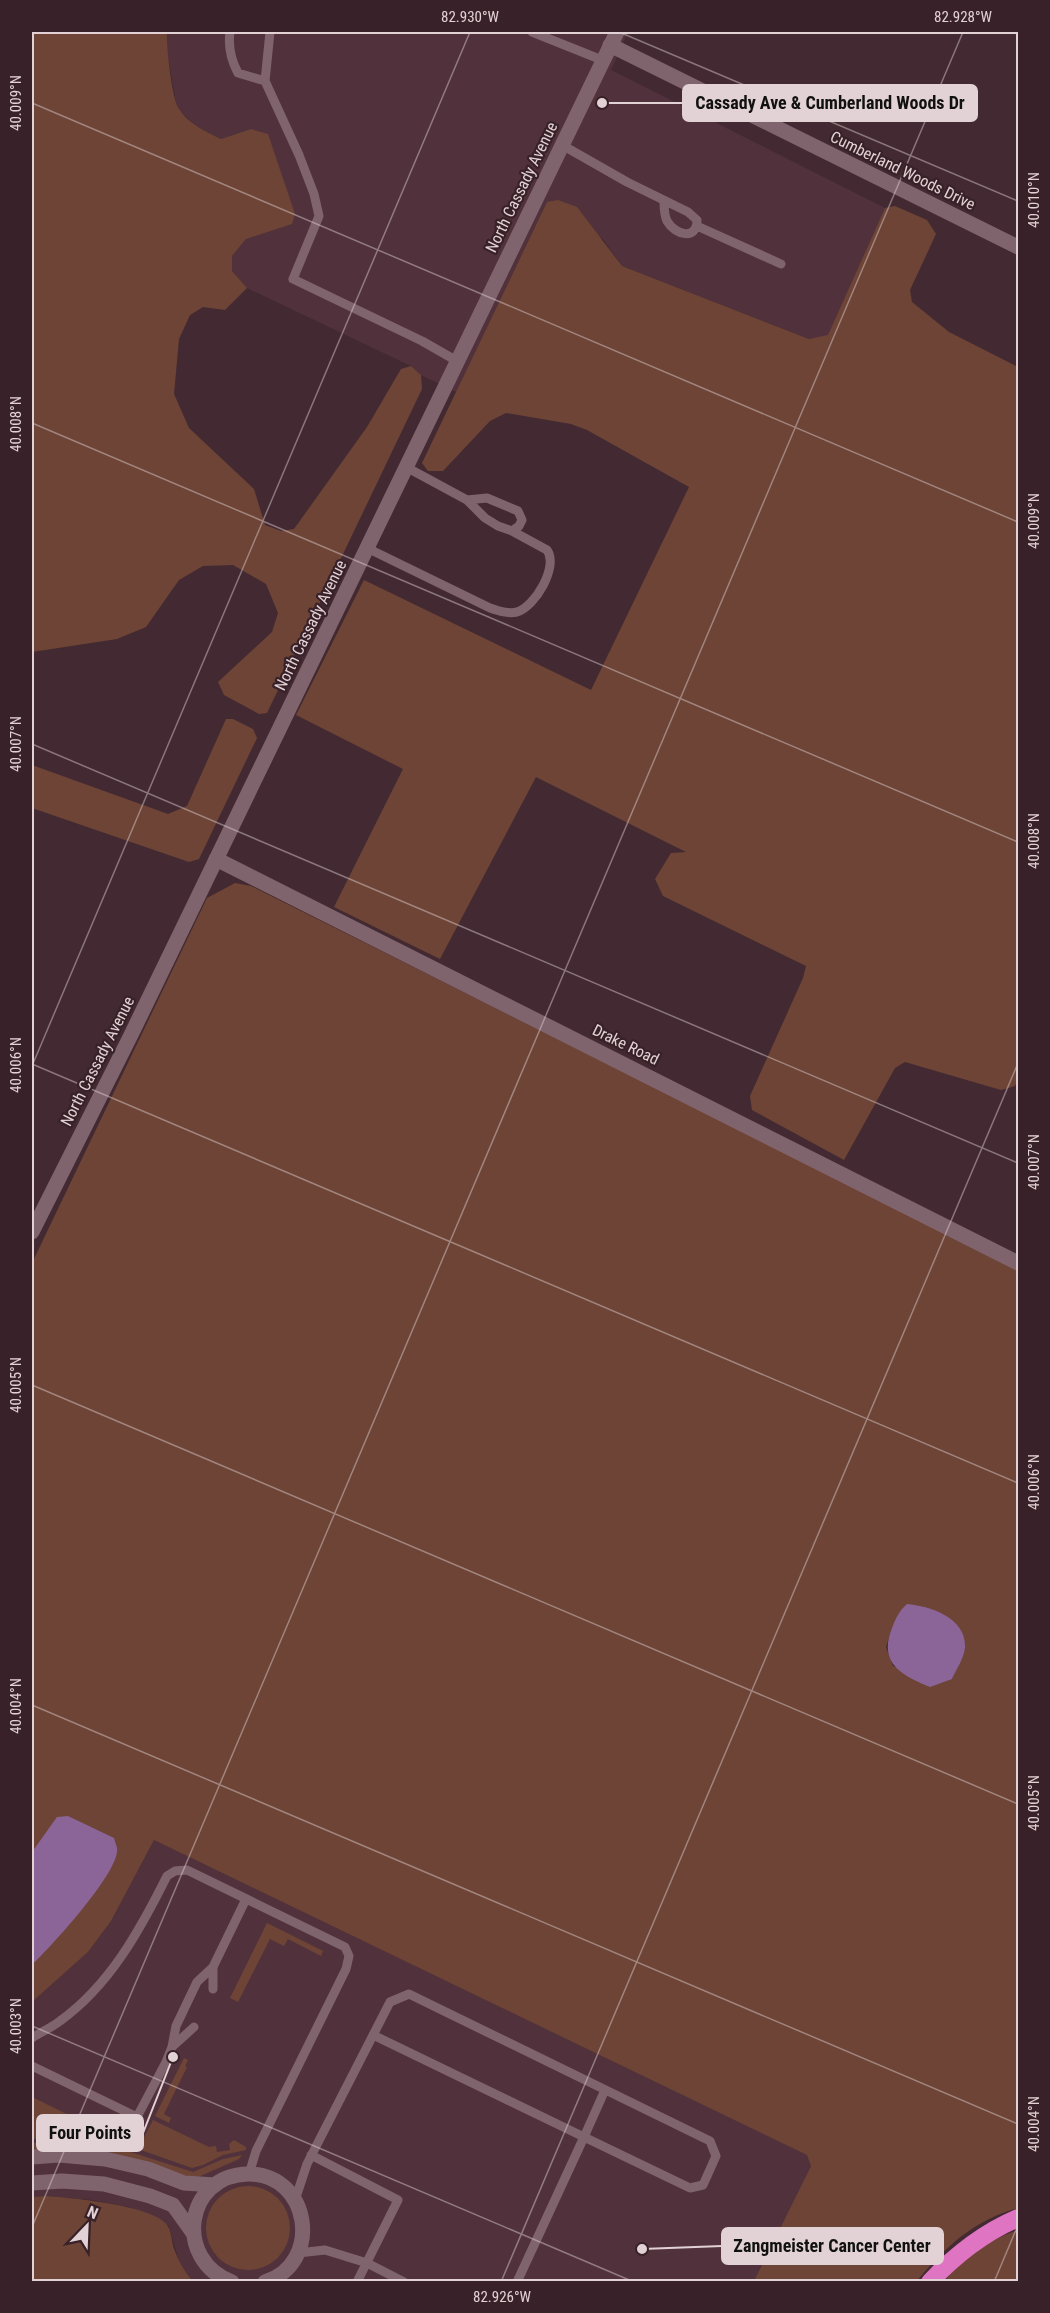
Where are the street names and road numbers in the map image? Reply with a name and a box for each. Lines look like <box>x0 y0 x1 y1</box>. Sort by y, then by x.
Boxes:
street label: North Cassady Avenue <box>482 119 561 256</box>
street label: Cumberland Woods Drive <box>827 127 978 214</box>
street label: North Cassady Avenue <box>271 557 350 694</box>
street label: North Cassady Avenue <box>57 993 138 1129</box>
street label: Drake Road <box>589 1020 662 1069</box>

